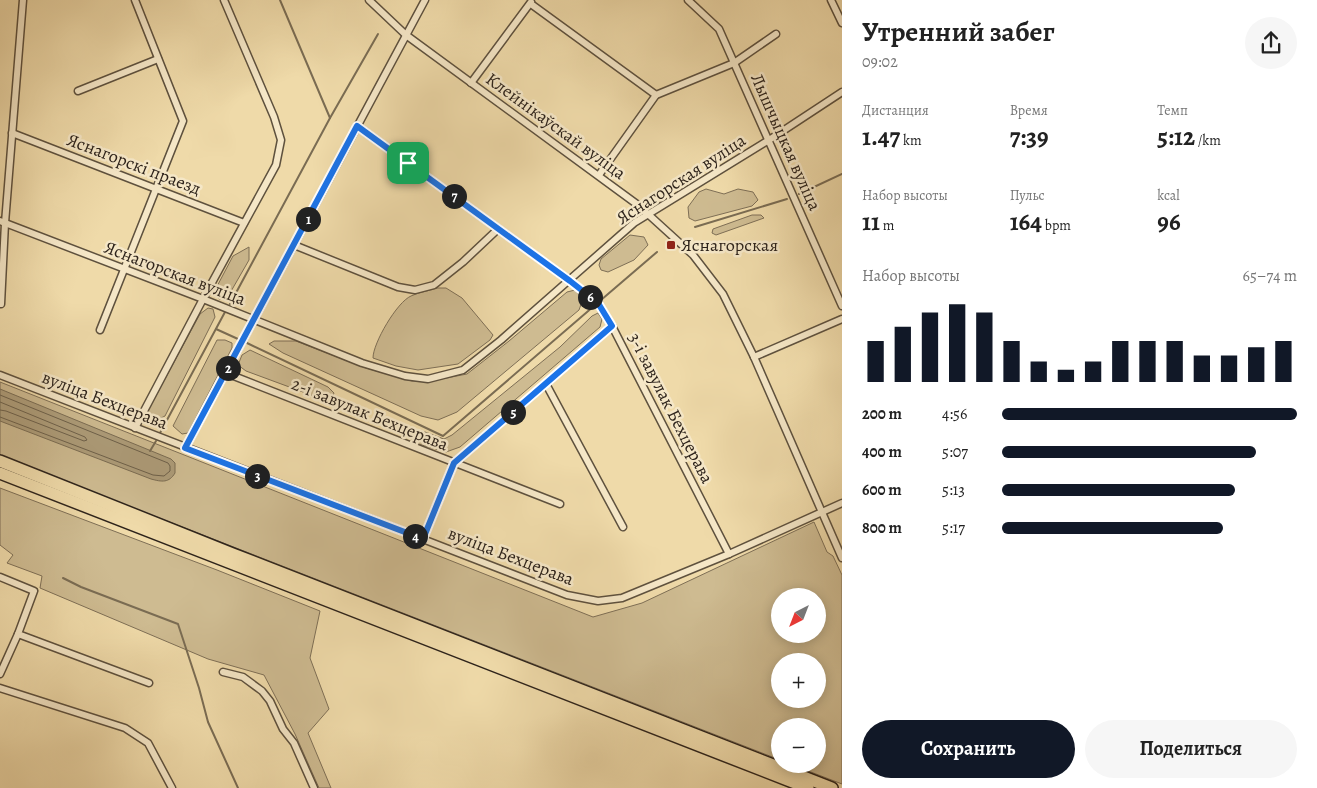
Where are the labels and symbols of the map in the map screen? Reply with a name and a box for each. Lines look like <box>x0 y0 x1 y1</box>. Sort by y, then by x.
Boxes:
street label: Клейнікаўскай вуліца <box>481 67 631 185</box>
street label: Лышчыцкая вуліца <box>745 70 827 215</box>
street label: Яснагорскі праезд <box>63 127 205 201</box>
street label: Яснагорская вуліца <box>612 128 751 230</box>
pin <box>387 142 429 184</box>
pin: 7 <box>442 184 466 208</box>
pin: 1 <box>296 206 320 232</box>
place label: Яснагорская <box>681 233 778 257</box>
street label: Яснагорская вуліца <box>101 235 250 311</box>
marker: Яснагорская <box>665 239 677 251</box>
pin: 6 <box>578 284 602 310</box>
street label: 3-і завулак Бехцерава <box>623 329 720 488</box>
pin: 2 <box>216 356 240 380</box>
street label: вуліца Бехцерава <box>39 365 172 435</box>
street label: 2-і завулак Бехцерава <box>288 372 453 457</box>
pin: 5 <box>500 400 526 424</box>
pin: 3 <box>244 464 270 488</box>
street label: вуліца Бехцерава <box>445 521 578 591</box>
pin: 4 <box>402 524 428 548</box>
north arrow <box>771 588 826 642</box>

